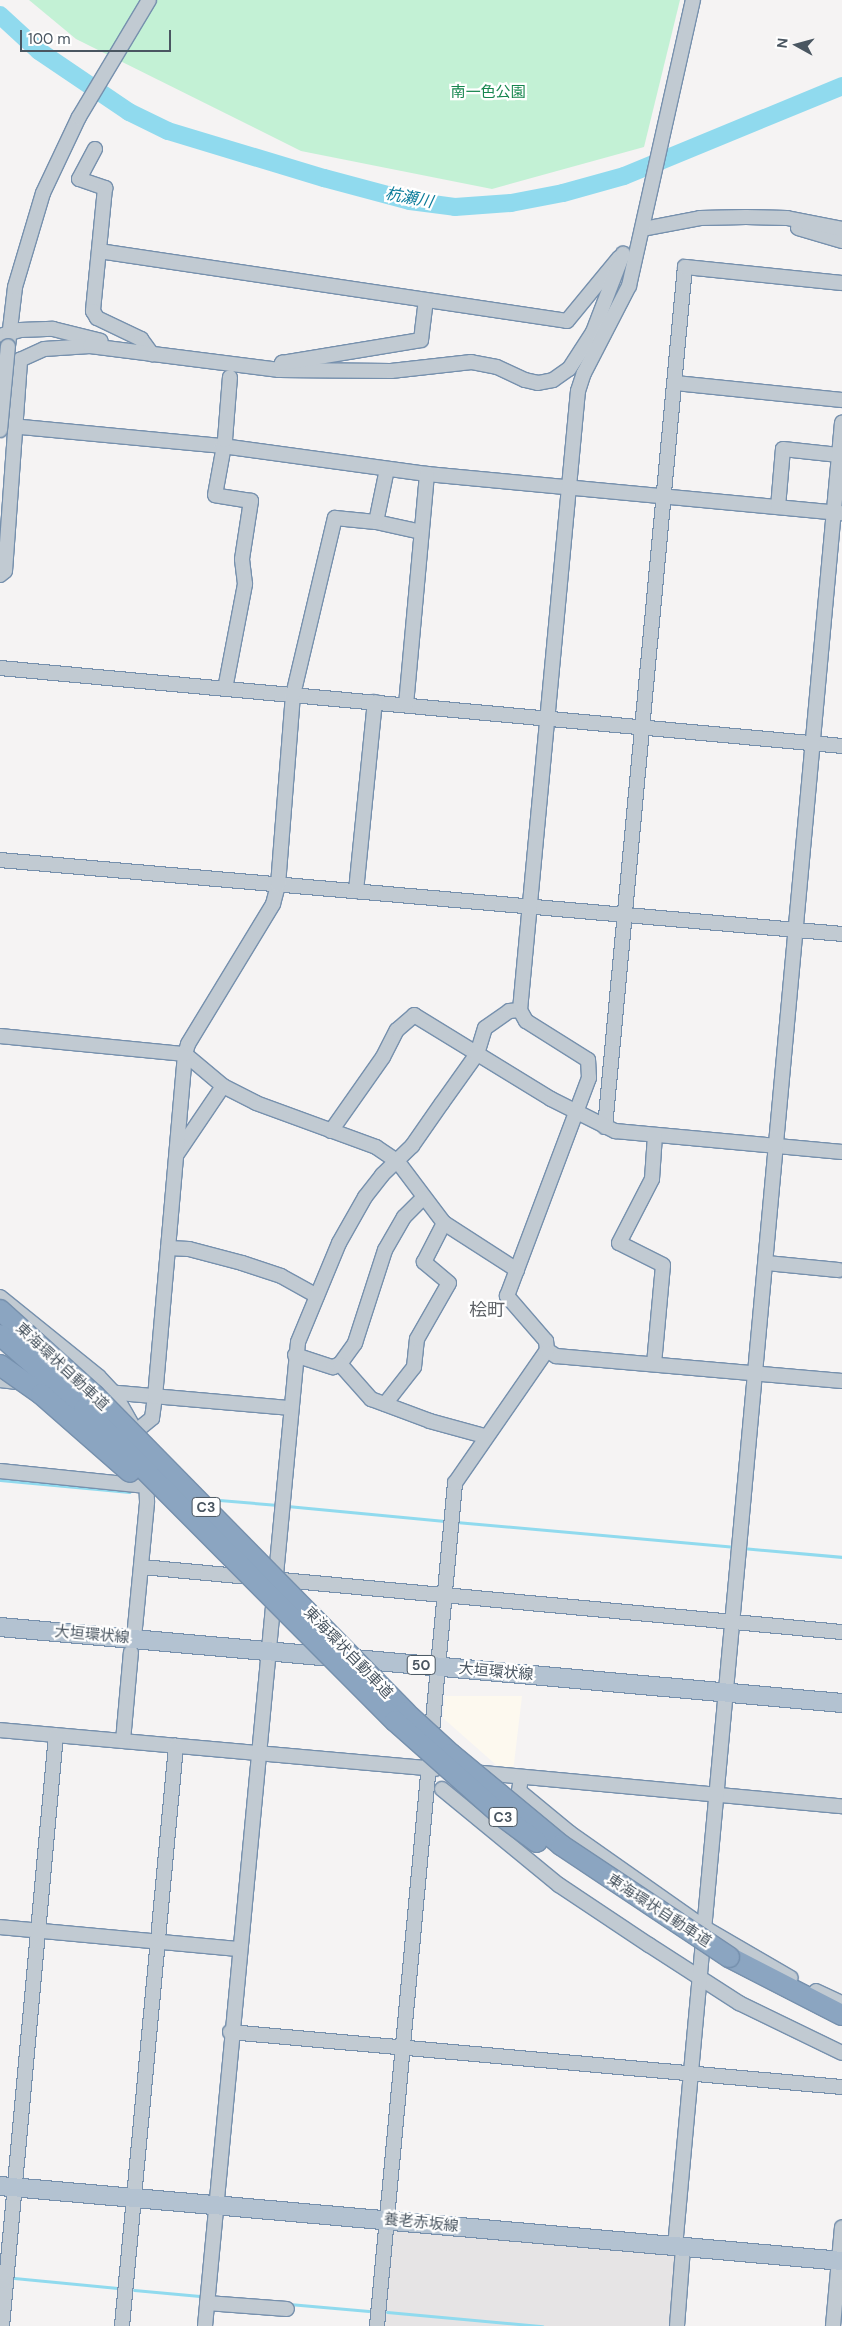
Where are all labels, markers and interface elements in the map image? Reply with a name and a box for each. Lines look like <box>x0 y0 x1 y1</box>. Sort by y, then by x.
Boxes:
scale bar <box>22 20 174 52</box>
north arrow <box>772 20 822 70</box>
text: 100 m <box>28 29 71 49</box>
text: N <box>773 37 792 49</box>
park label: 南一色公園 <box>451 84 525 102</box>
water label: 杭瀬川 <box>384 184 434 212</box>
district label: 桧町 <box>469 1299 505 1321</box>
street label: 東海環状自動車道 <box>12 1319 112 1415</box>
road number: C3 <box>191 1495 221 1518</box>
street label: 東海環状自動車道 <box>300 1604 396 1702</box>
street label: 大垣環状線 <box>54 1623 130 1647</box>
road number: 50 <box>406 1654 436 1676</box>
street label: 大垣環状線 <box>458 1660 534 1684</box>
road number: C3 <box>488 1805 518 1828</box>
street label: 東海環状自動車道 <box>604 1871 714 1951</box>
street label: 養老赤坂線 <box>383 2210 459 2236</box>

